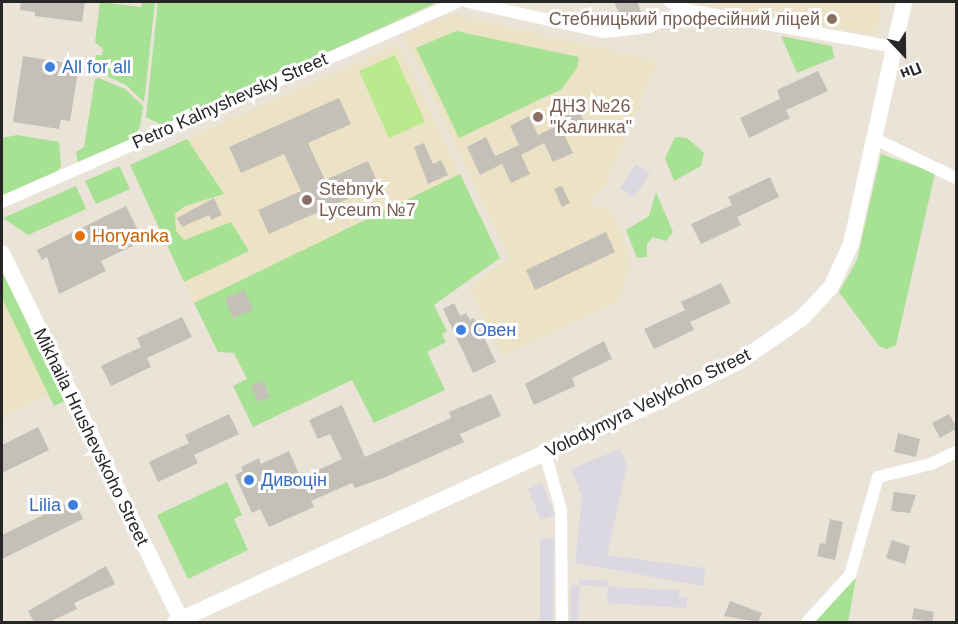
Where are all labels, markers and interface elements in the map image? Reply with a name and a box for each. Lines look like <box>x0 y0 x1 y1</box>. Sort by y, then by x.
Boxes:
place label: Стебницький професійний ліцей <box>549 8 820 30</box>
marker: Стебницький професійний ліцей <box>825 12 839 26</box>
north arrow <box>874 24 934 84</box>
street label: Petro Kalnyshevsky Street <box>129 48 331 154</box>
place label: All for all <box>62 56 131 78</box>
text: Пн <box>898 59 924 83</box>
marker: All for all <box>43 60 57 74</box>
place label: ДНЗ №26 "Калинка" <box>550 96 632 138</box>
marker: ДНЗ №26 "Калинка" <box>531 110 545 124</box>
place label: Stebnyk Lyceum №7 <box>319 179 416 222</box>
marker: Stebnyk Lyceum №7 <box>300 193 314 207</box>
place label: Horyanka <box>92 225 169 247</box>
marker: Horyanka <box>73 229 87 243</box>
place label: Овен <box>473 319 516 341</box>
marker: Овен <box>454 323 468 337</box>
street label: Mikhaila Hrushevskoho Street <box>29 325 153 549</box>
street label: Volodymyra Velykoho Street <box>542 344 754 462</box>
place label: Дивоцін <box>261 469 327 491</box>
marker: Дивоцін <box>242 473 256 487</box>
place label: Lilia <box>29 494 61 516</box>
marker: Lilia <box>66 498 80 512</box>

